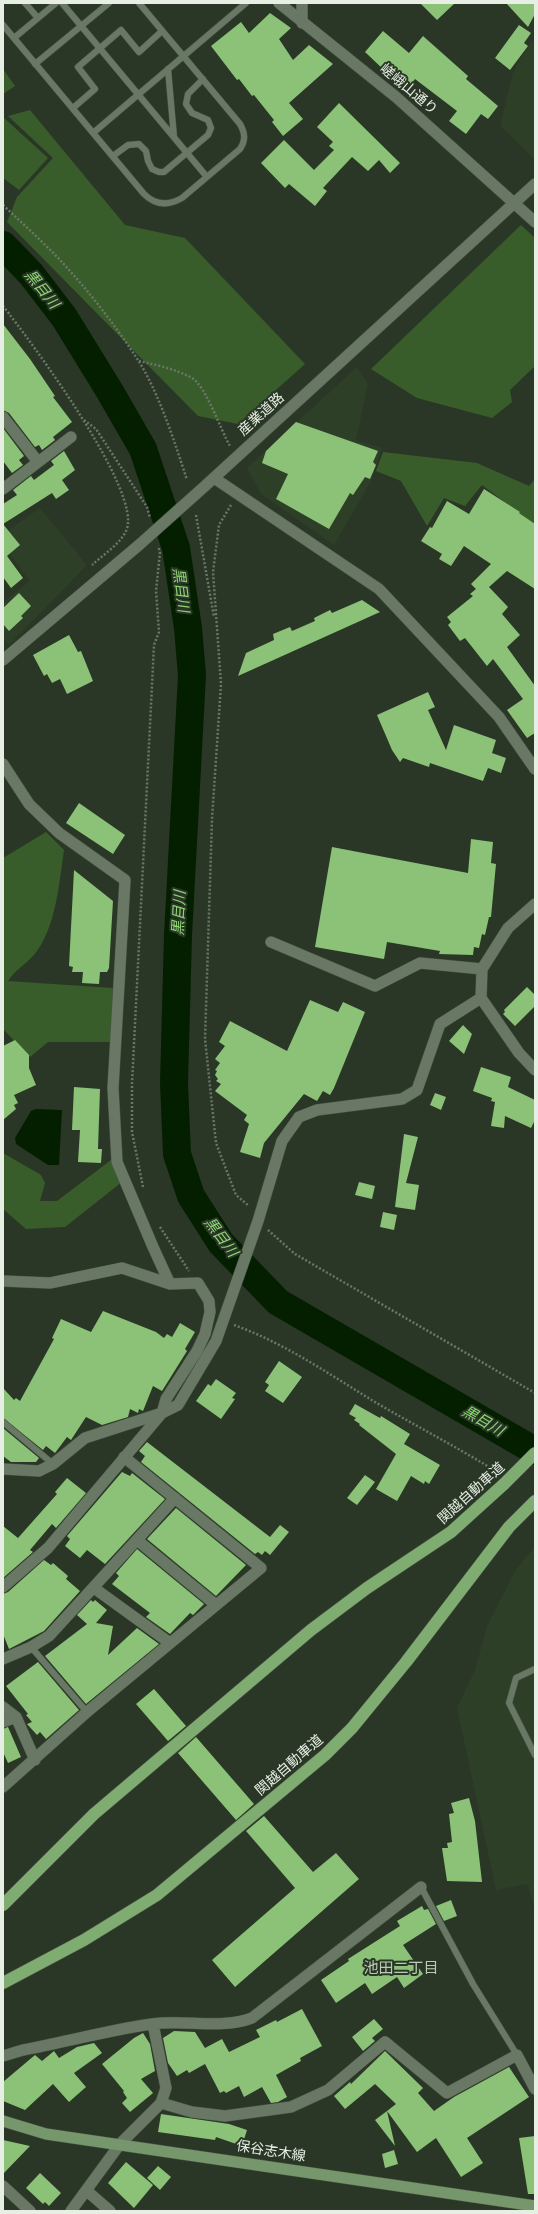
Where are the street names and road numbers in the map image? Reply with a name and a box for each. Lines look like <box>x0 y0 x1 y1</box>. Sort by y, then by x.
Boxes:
street label: 嵯峨山通り <box>377 60 441 118</box>
street label: 産業道路 <box>235 389 287 439</box>
street label: 関越自動車道 <box>434 1459 508 1527</box>
street label: 関越自動車道 <box>252 1731 326 1799</box>
street label: 保谷志木線 <box>235 2137 307 2165</box>

